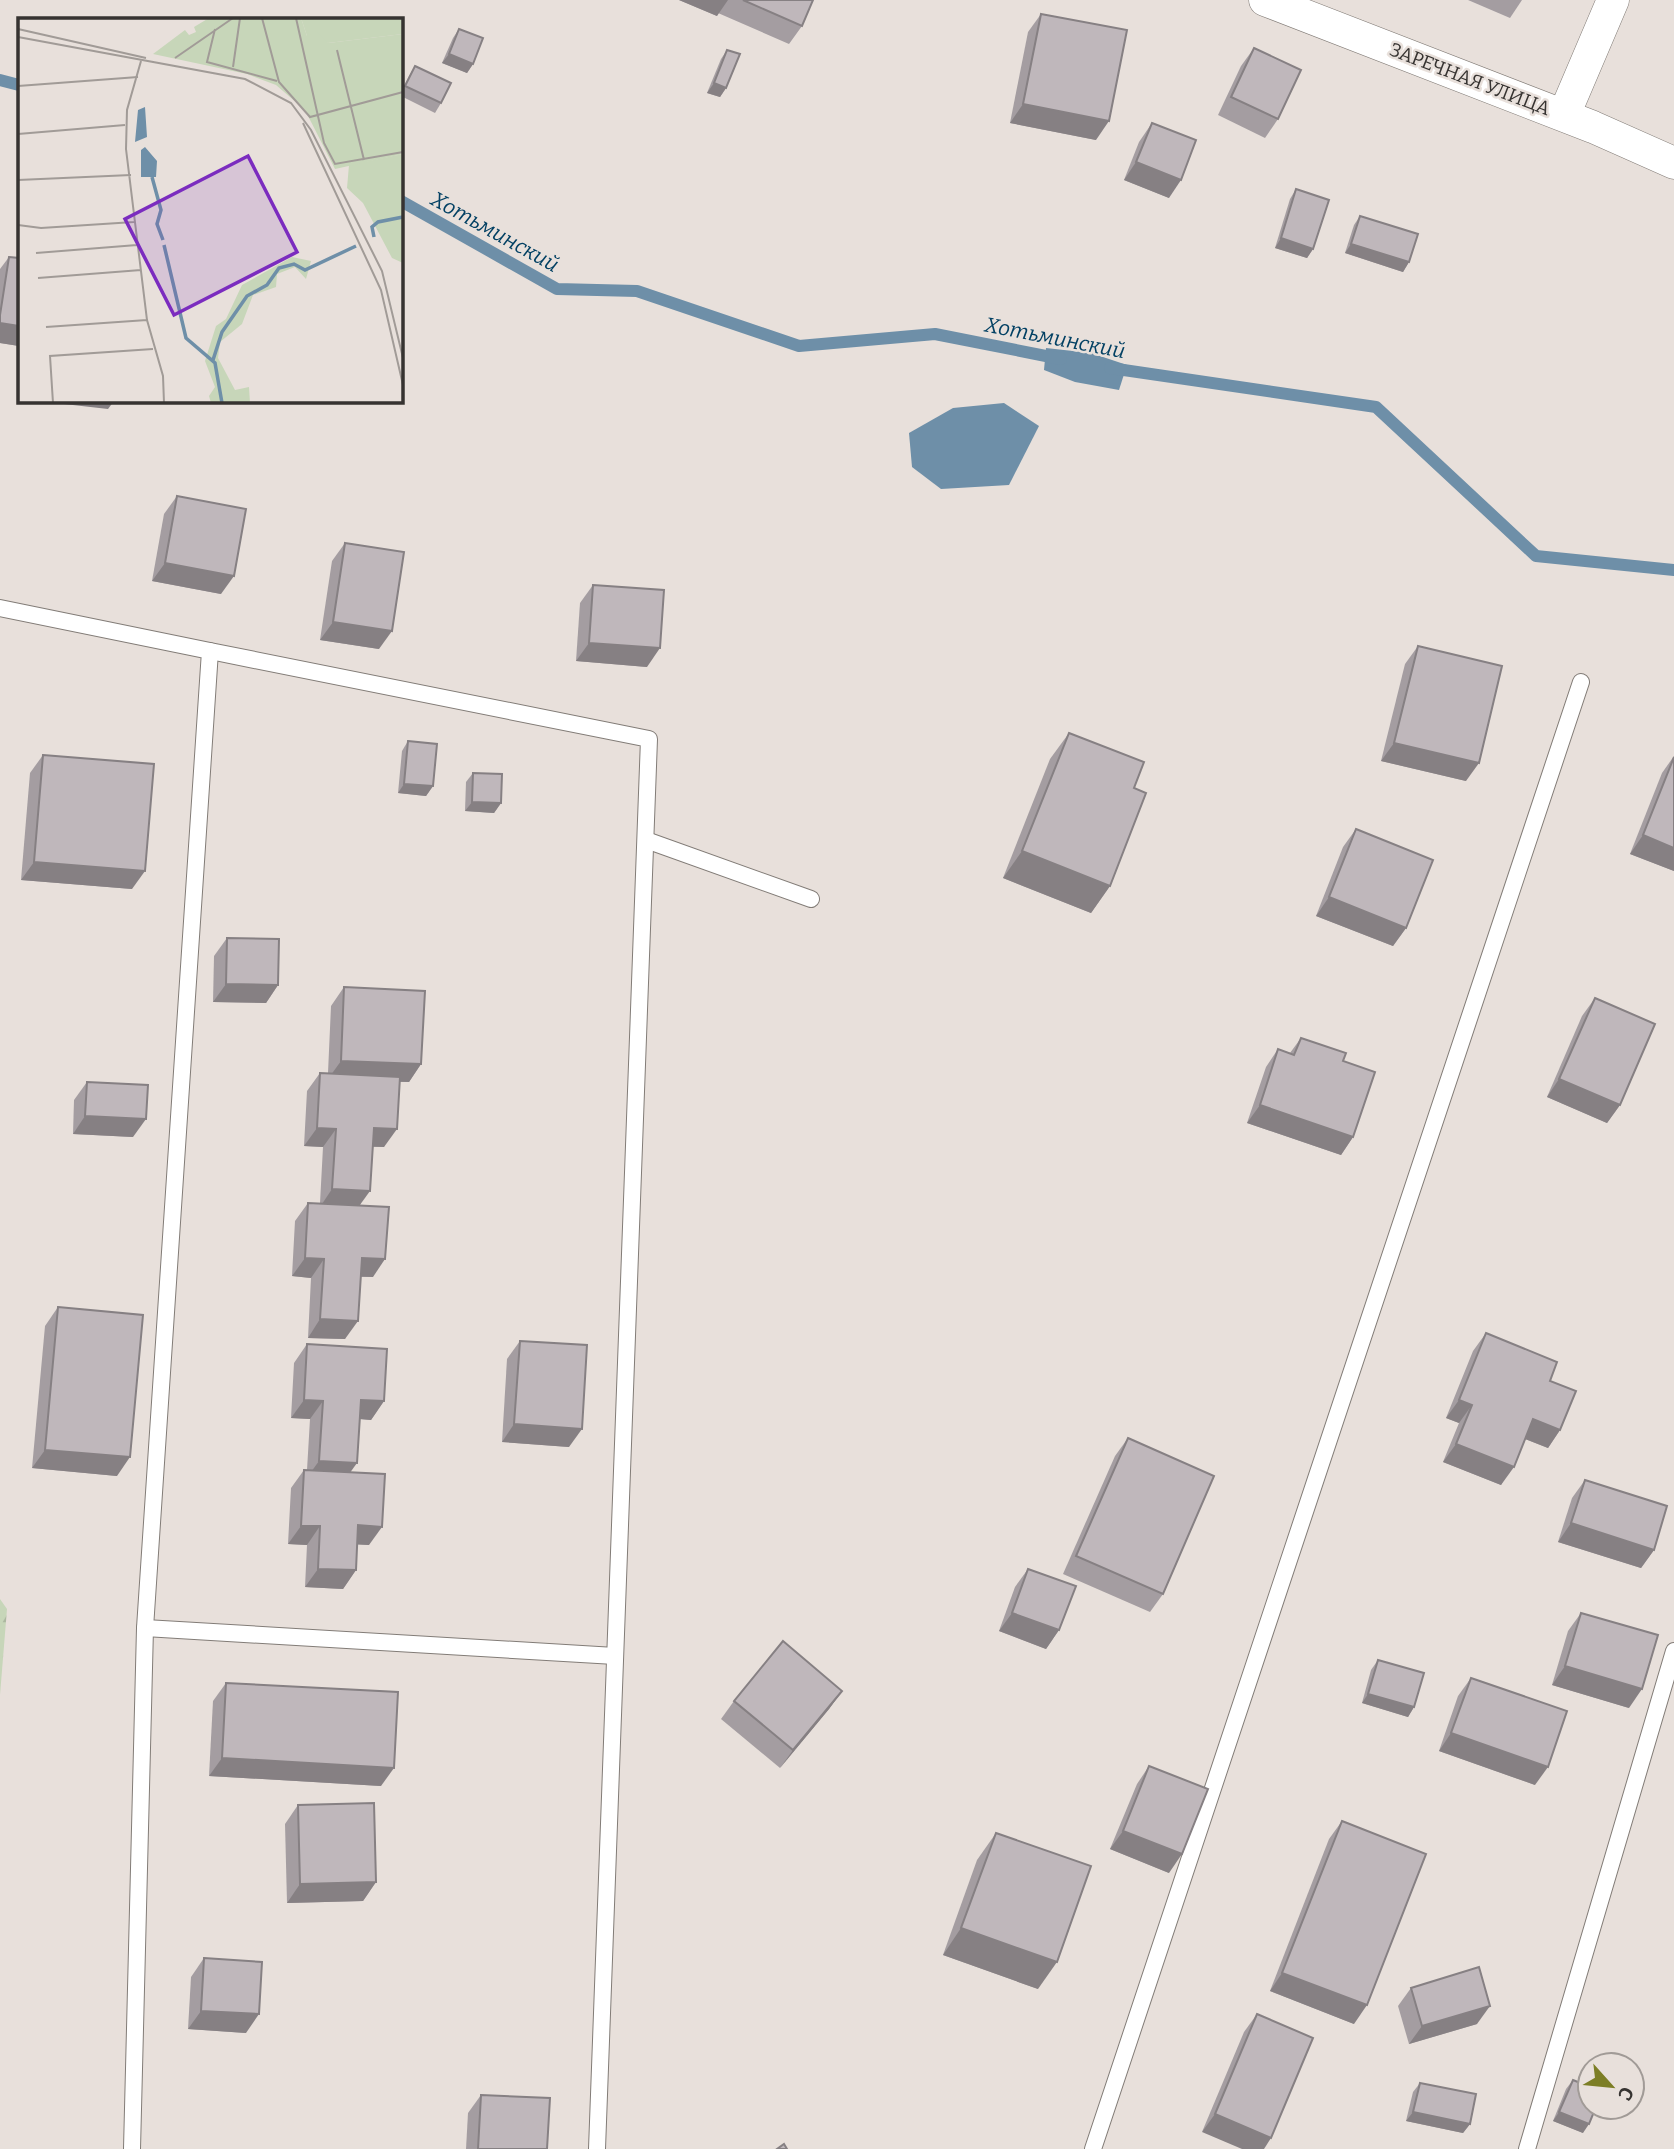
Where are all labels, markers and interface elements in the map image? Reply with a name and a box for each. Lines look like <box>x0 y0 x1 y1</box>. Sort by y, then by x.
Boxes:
inset map <box>18 18 402 402</box>
street label: ЗАРЕЧНАЯ УЛИЦА <box>1387 38 1554 120</box>
water label: Хотьминский <box>425 186 564 278</box>
water label: Хотьминский <box>982 311 1127 364</box>
north arrow <box>1576 2051 1646 2121</box>
text: С <box>1613 2083 1639 2104</box>

